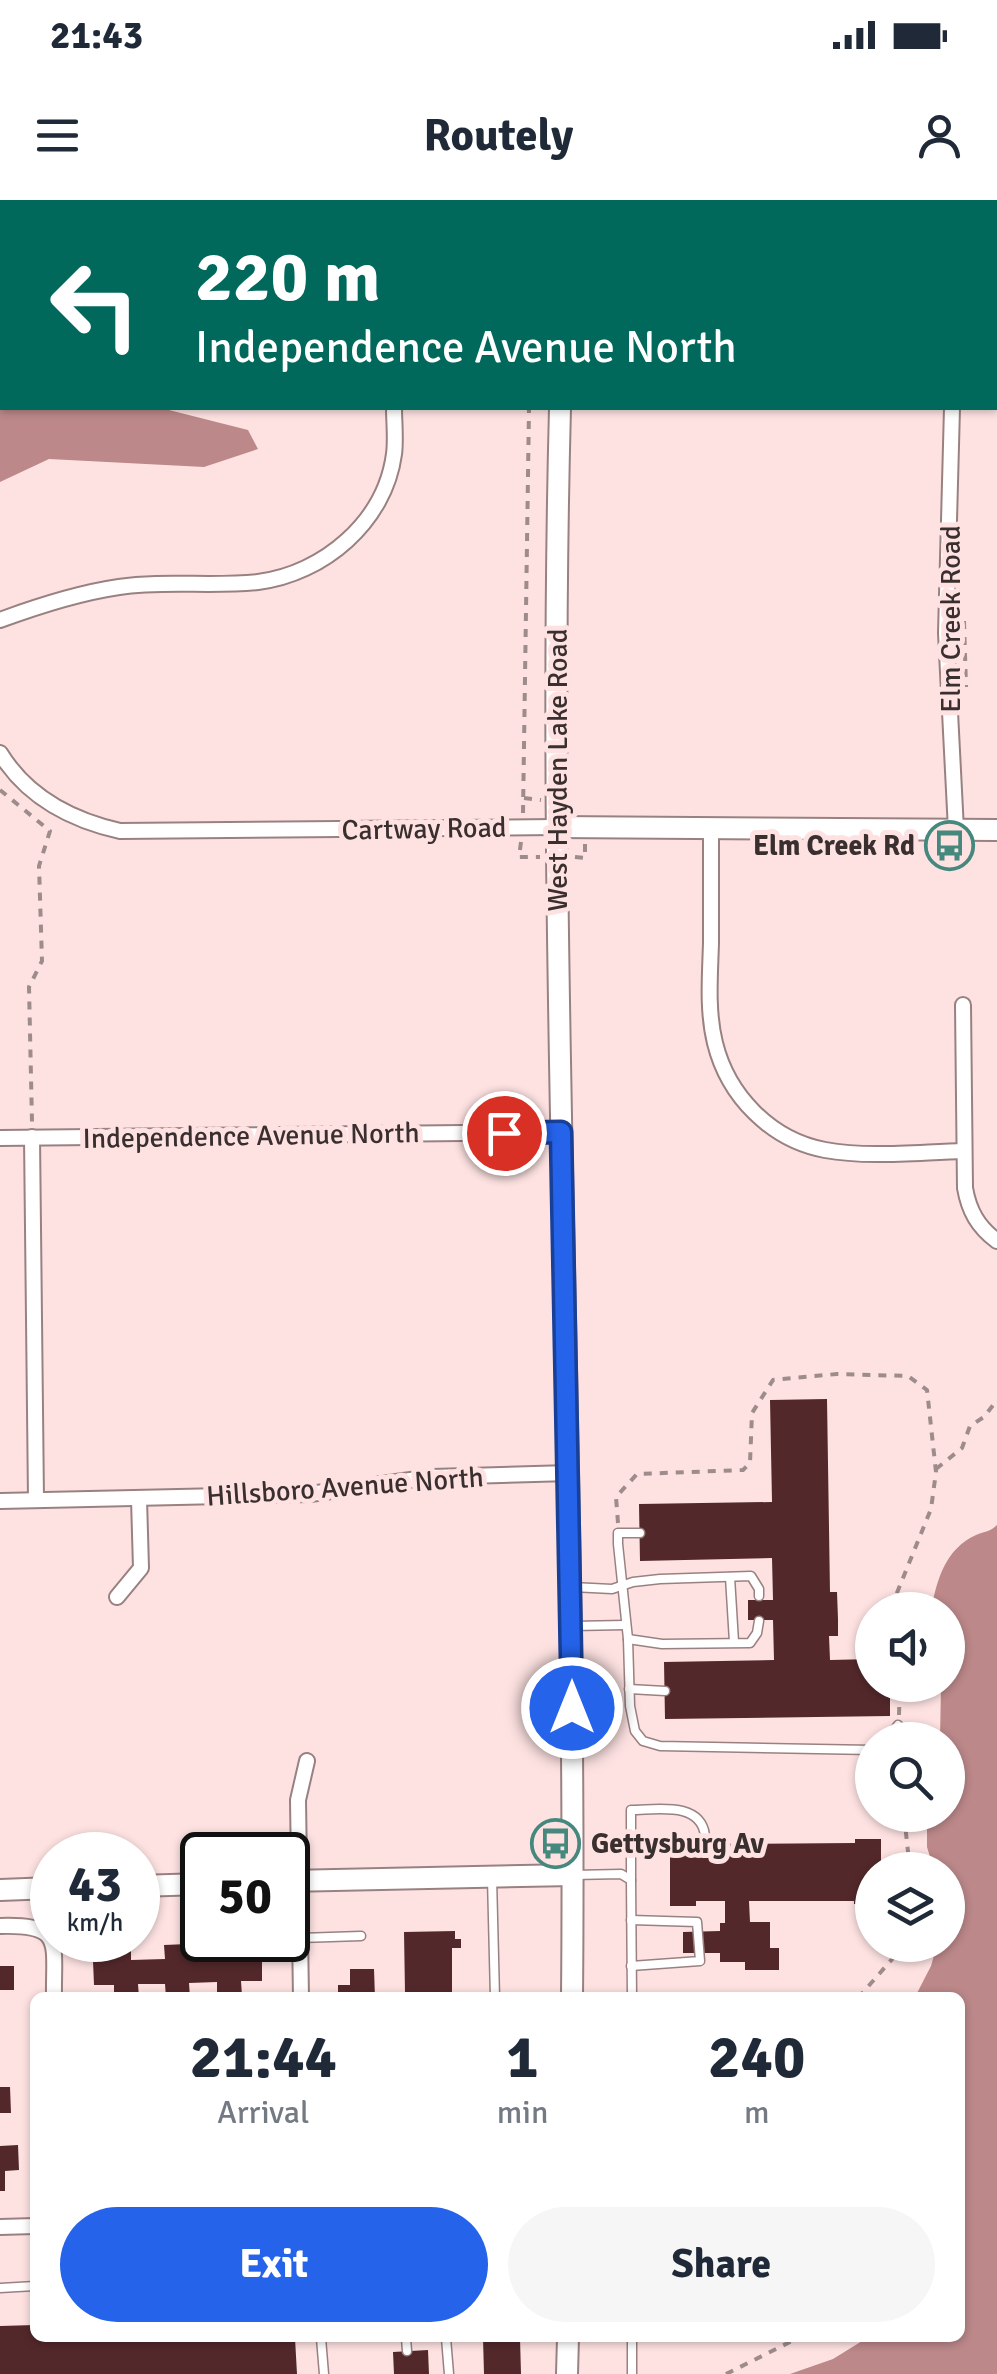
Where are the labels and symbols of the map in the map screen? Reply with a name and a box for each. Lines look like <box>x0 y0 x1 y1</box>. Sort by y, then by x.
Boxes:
street label: Elm Creek Road <box>934 525 968 713</box>
street label: West Hayden Lake Road <box>541 629 575 911</box>
street label: Cartway Road <box>341 811 507 847</box>
bus stop icon: Elm Creek Rd <box>924 819 976 871</box>
place label: Elm Creek Rd <box>753 829 915 863</box>
pin <box>462 1091 547 1176</box>
street label: Independence Avenue North <box>82 1116 420 1156</box>
street label: Hillsboro Avenue North <box>205 1460 485 1514</box>
position arrow <box>520 1656 624 1760</box>
bus stop icon: Gettysburg Av <box>530 1817 582 1869</box>
place label: Gettysburg Av <box>591 1827 765 1861</box>
speed limit sign: 50 <box>180 1832 310 1962</box>

